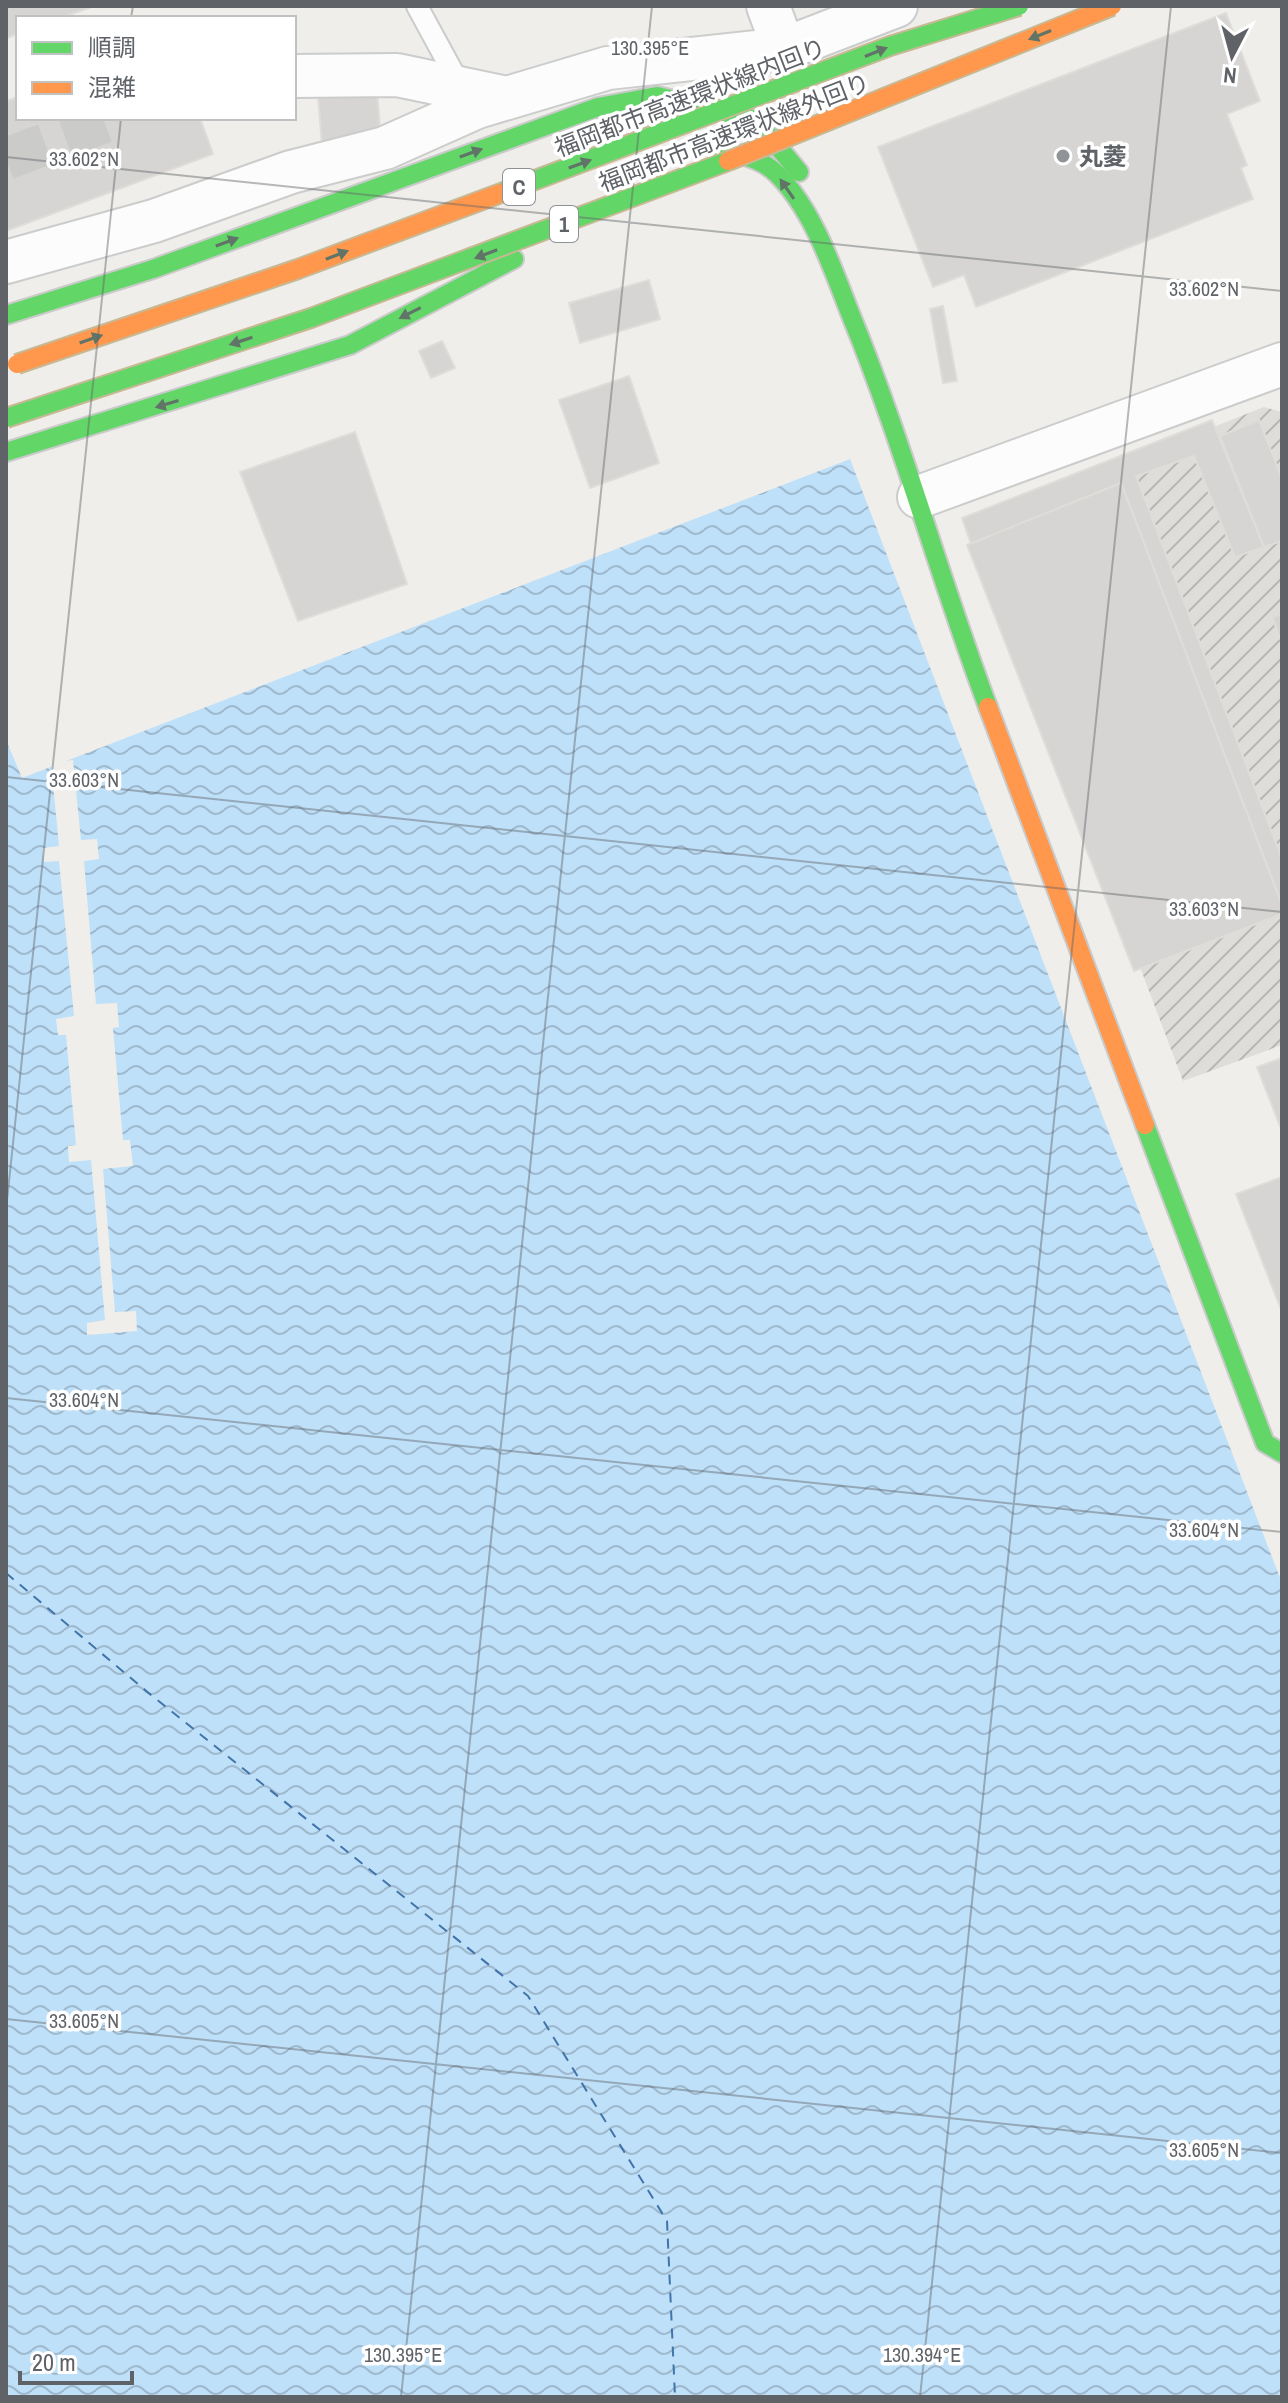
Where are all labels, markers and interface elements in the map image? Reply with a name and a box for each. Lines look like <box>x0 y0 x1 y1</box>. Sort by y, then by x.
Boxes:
legend <box>16 16 296 120</box>
north arrow <box>1192 16 1272 96</box>
one-way arrow <box>1028 29 1052 42</box>
street label: 福岡都市高速環状線内回り <box>550 30 830 164</box>
text: 順調 <box>88 31 136 63</box>
text: 130.395°E <box>611 34 689 61</box>
one-way arrow <box>864 45 888 58</box>
text: N <box>1222 60 1238 91</box>
street label: 福岡都市高速環状線外回り <box>594 65 874 199</box>
text: 混雑 <box>88 71 136 103</box>
place label: 丸菱 <box>1079 140 1127 172</box>
text: 33.602°N <box>49 145 119 172</box>
one-way arrow <box>459 147 483 159</box>
marker: 丸菱 <box>1054 147 1072 165</box>
one-way arrow <box>569 157 593 170</box>
road number: C <box>503 169 535 205</box>
one-way arrow <box>780 178 795 199</box>
road number: 1 <box>550 206 578 242</box>
one-way arrow <box>215 235 239 248</box>
one-way arrow <box>325 248 349 261</box>
one-way arrow <box>473 248 497 261</box>
text: 33.602°N <box>1169 275 1239 302</box>
one-way arrow <box>399 307 422 320</box>
one-way arrow <box>79 333 103 345</box>
one-way arrow <box>228 336 252 348</box>
one-way arrow <box>155 398 179 411</box>
text: 33.603°N <box>49 766 119 793</box>
text: 33.603°N <box>1169 895 1239 922</box>
text: 33.604°N <box>49 1386 119 1413</box>
text: 33.604°N <box>1169 1516 1239 1543</box>
text: 33.605°N <box>49 2007 119 2034</box>
text: 33.605°N <box>1169 2136 1239 2163</box>
scale bar <box>20 2335 132 2385</box>
text: 130.395°E <box>364 2341 442 2368</box>
text: 130.394°E <box>883 2341 961 2368</box>
text: 20 m <box>32 2346 76 2378</box>

